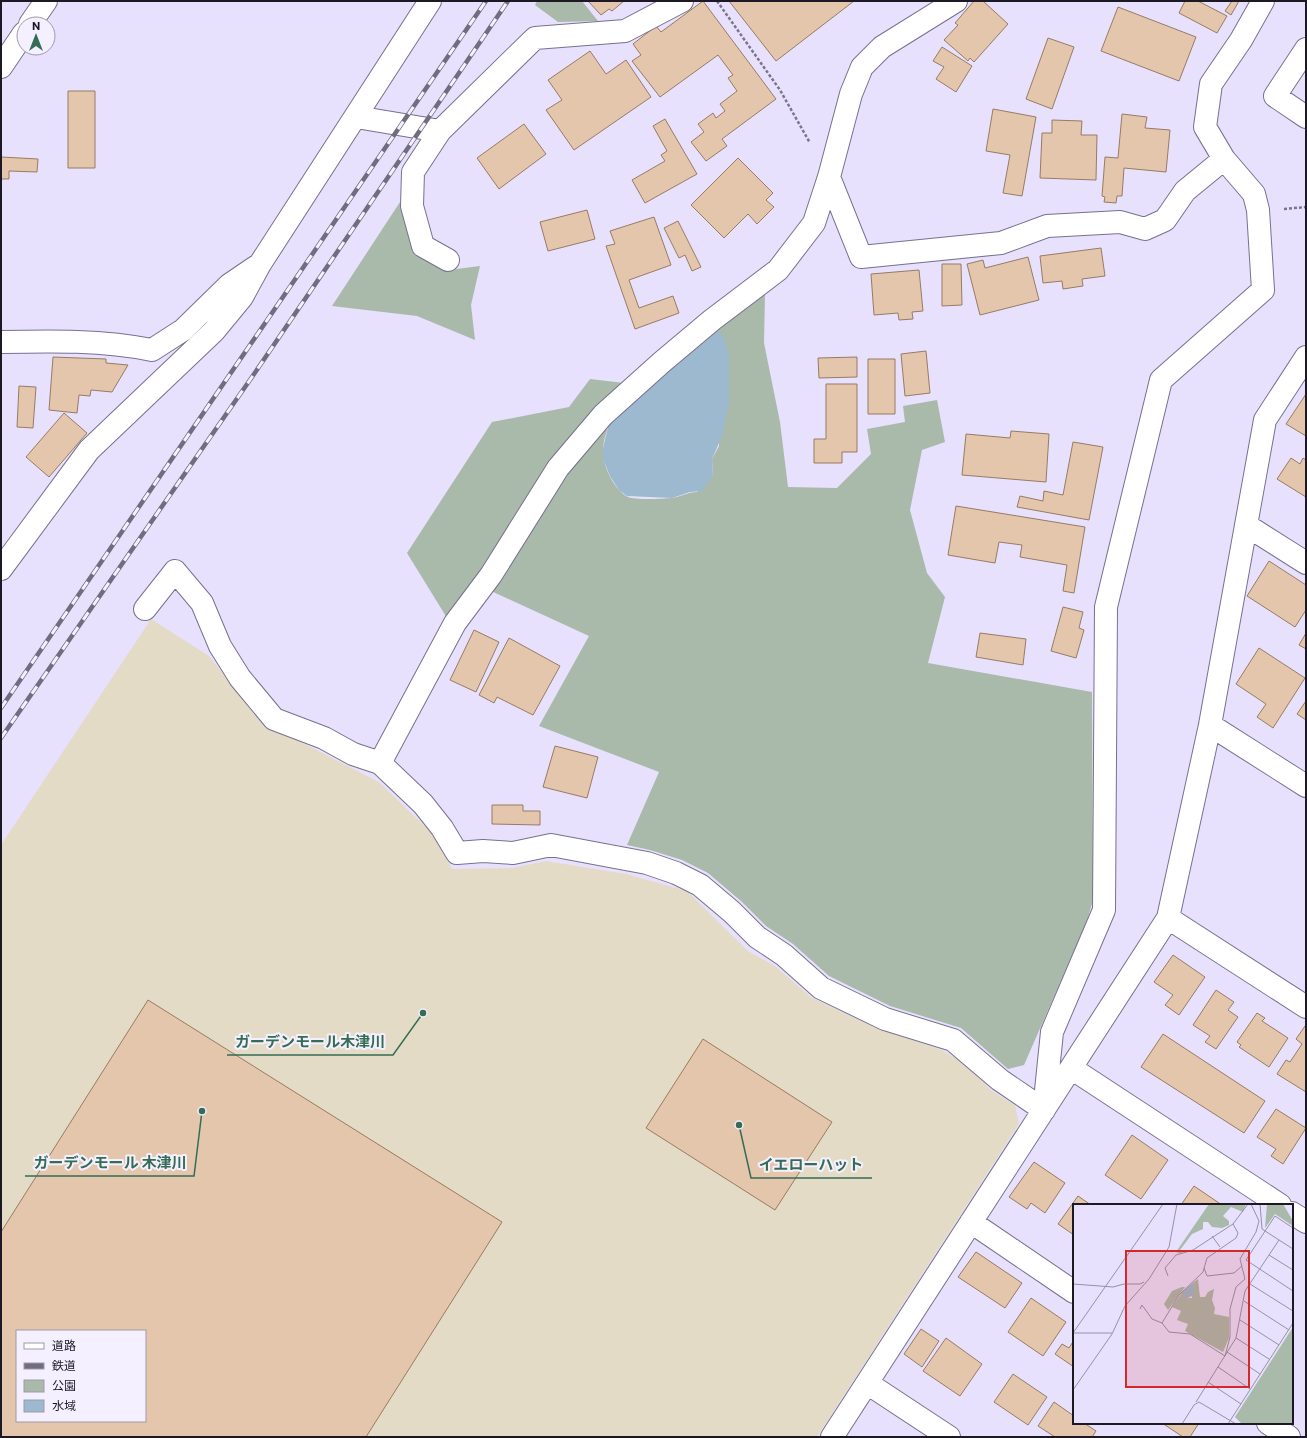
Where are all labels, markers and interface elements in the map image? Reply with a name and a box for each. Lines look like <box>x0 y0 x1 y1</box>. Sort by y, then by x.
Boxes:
north arrow <box>16 16 56 56</box>
text: N <box>32 19 40 32</box>
callout: ガーデンモール木津川 <box>227 1028 393 1055</box>
text: ガーデンモール木津川 <box>235 1032 385 1050</box>
callout: ガーデンモール 木津川 <box>25 1149 194 1176</box>
callout: イエローハット <box>751 1151 872 1178</box>
text: ガーデンモール 木津川 <box>34 1153 186 1171</box>
text: イエローハット <box>759 1155 863 1173</box>
inset map <box>1073 1204 1293 1424</box>
legend <box>16 1330 146 1422</box>
text: 道路 <box>52 1338 76 1352</box>
text: 鉄道 <box>52 1358 76 1372</box>
text: 公園 <box>52 1378 76 1392</box>
text: 水域 <box>52 1398 76 1412</box>

